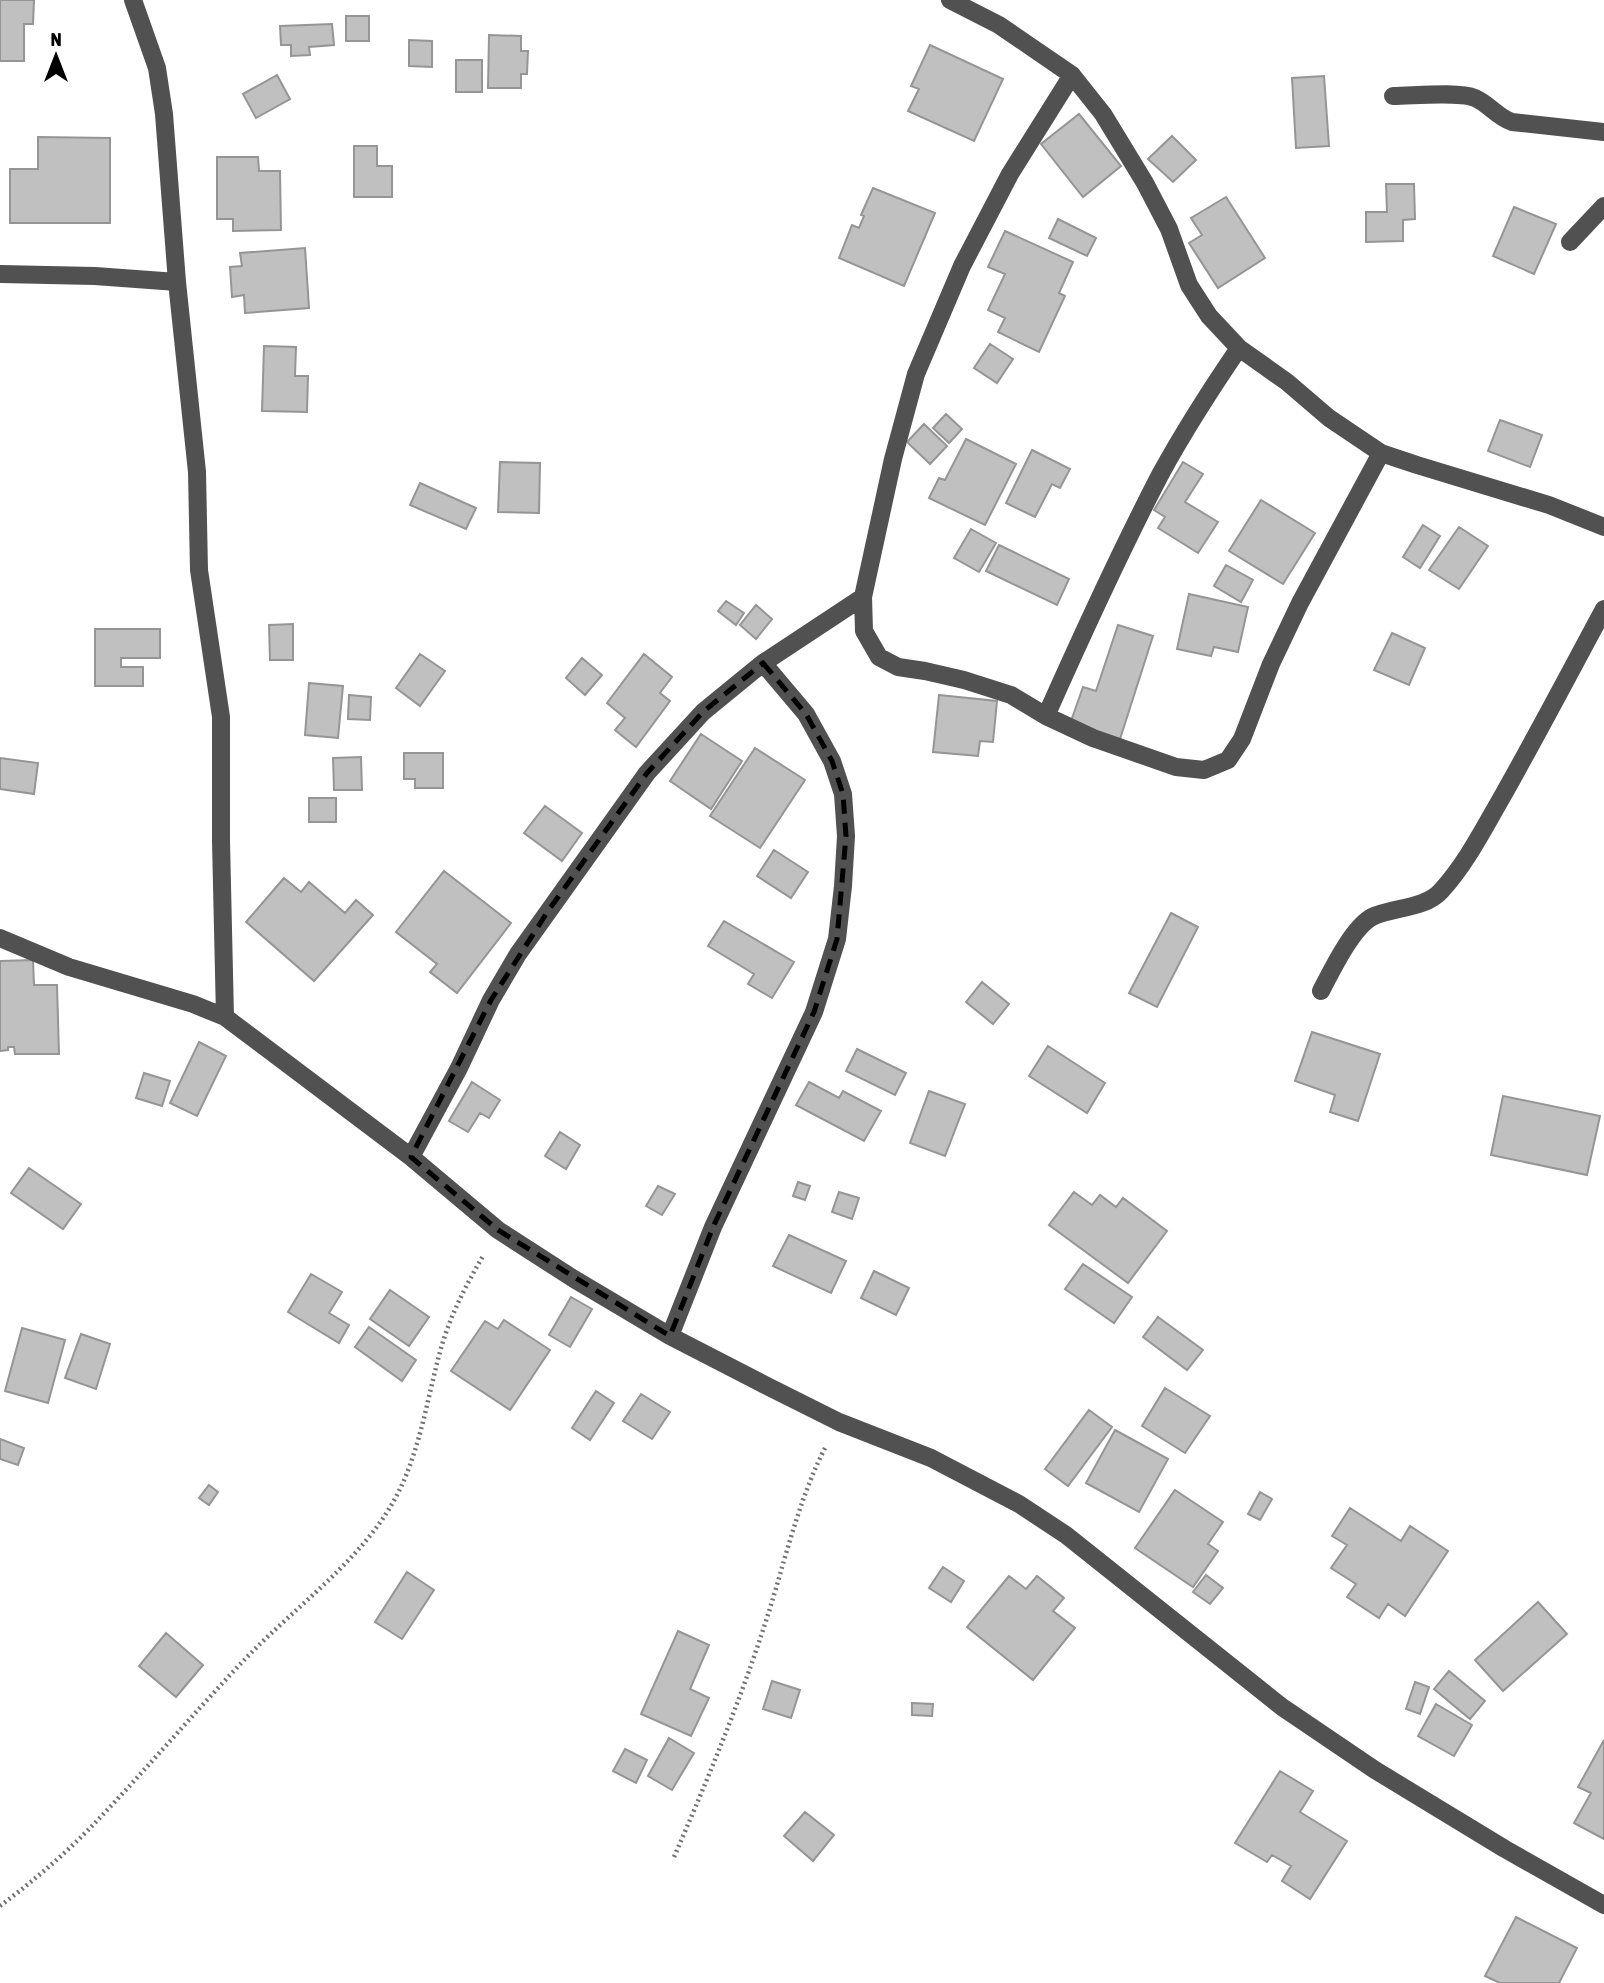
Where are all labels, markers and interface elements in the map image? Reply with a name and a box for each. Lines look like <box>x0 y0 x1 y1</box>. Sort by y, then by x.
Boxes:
north arrow <box>21 21 91 91</box>
text: N <box>50 28 62 50</box>

